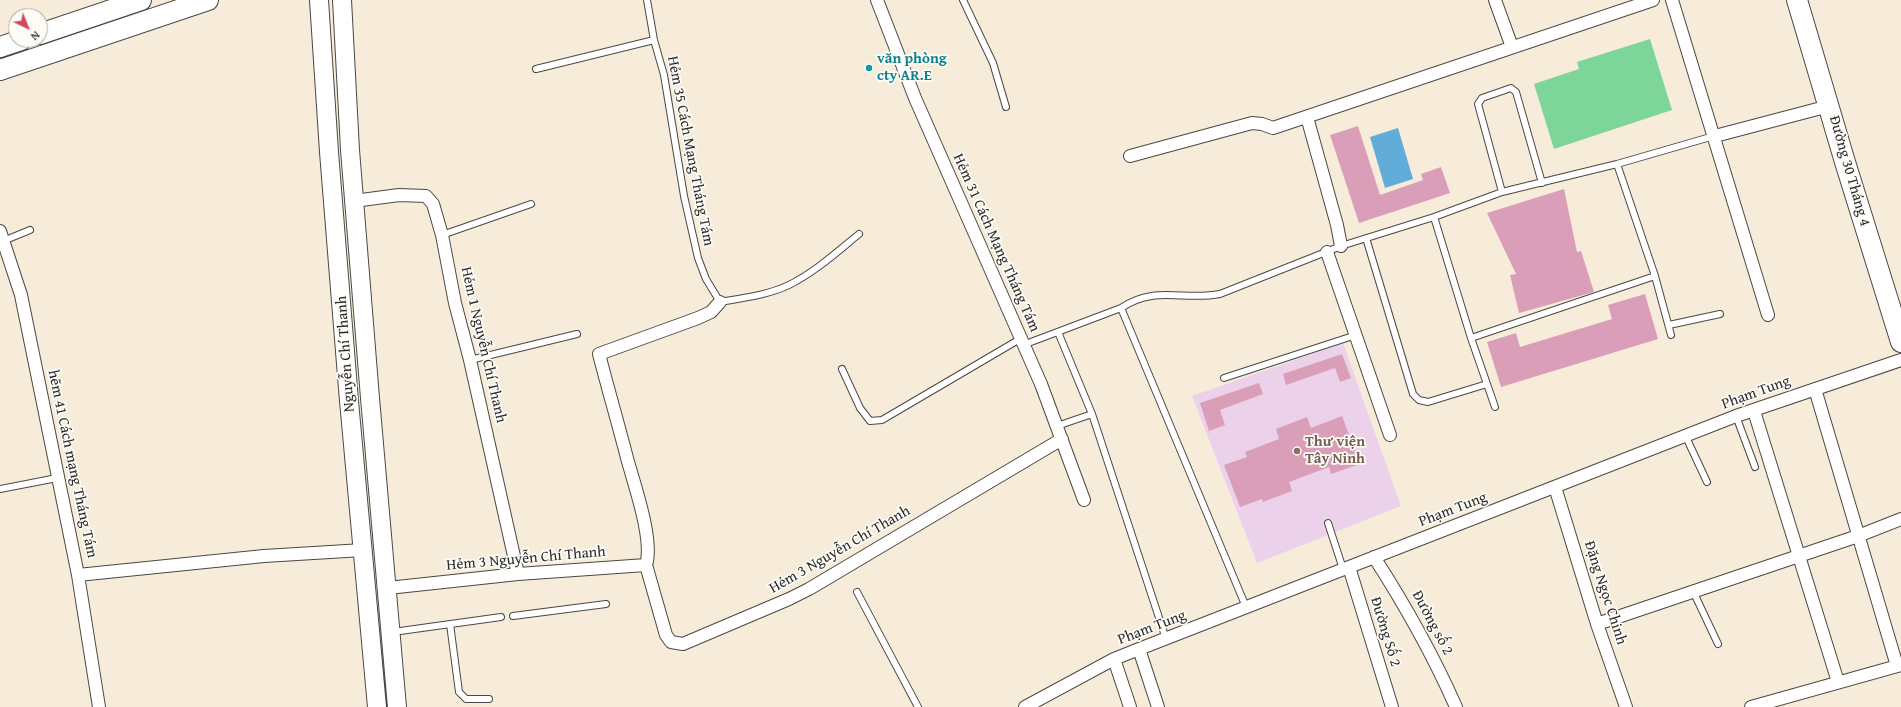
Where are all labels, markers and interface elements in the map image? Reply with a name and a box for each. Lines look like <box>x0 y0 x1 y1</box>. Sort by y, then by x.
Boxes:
north arrow <box>8 8 48 48</box>
text: N <box>27 28 44 44</box>
place label: văn phòng cty AR.E <box>877 50 947 85</box>
street label: Hẻm 35 Cách Mạng Tháng Tám <box>663 54 717 248</box>
marker: văn phòng cty AR.E <box>864 63 874 73</box>
street label: Đường 30 Tháng 4 <box>1825 114 1873 228</box>
street label: Hẻm 31 Cách Mạng Tháng Tám <box>949 151 1043 335</box>
street label: Hẻm 1 Nguyễn Chí Thanh <box>456 265 510 425</box>
street label: Nguyễn Chí Thanh <box>333 295 359 413</box>
street label: hẽm 41 Cách mạng Tháng Tám <box>43 368 101 560</box>
street label: Phạm Tung <box>1719 372 1793 414</box>
place label: Thư viện Tây Ninh <box>1305 433 1365 468</box>
marker: Thư viện Tây Ninh <box>1292 446 1302 456</box>
street label: Phạm Tung <box>1416 489 1490 531</box>
street label: Hẻm 3 Nguyễn Chí Thanh <box>766 502 914 598</box>
street label: Đặng Ngọc Chinh <box>1580 539 1630 647</box>
street label: Hẻm 3 Nguyễn Chí Thanh <box>446 543 606 575</box>
street label: Đường số 2 <box>1408 588 1456 658</box>
street label: Đường Số 2 <box>1366 595 1404 669</box>
street label: Phạm Tung <box>1115 607 1189 649</box>

